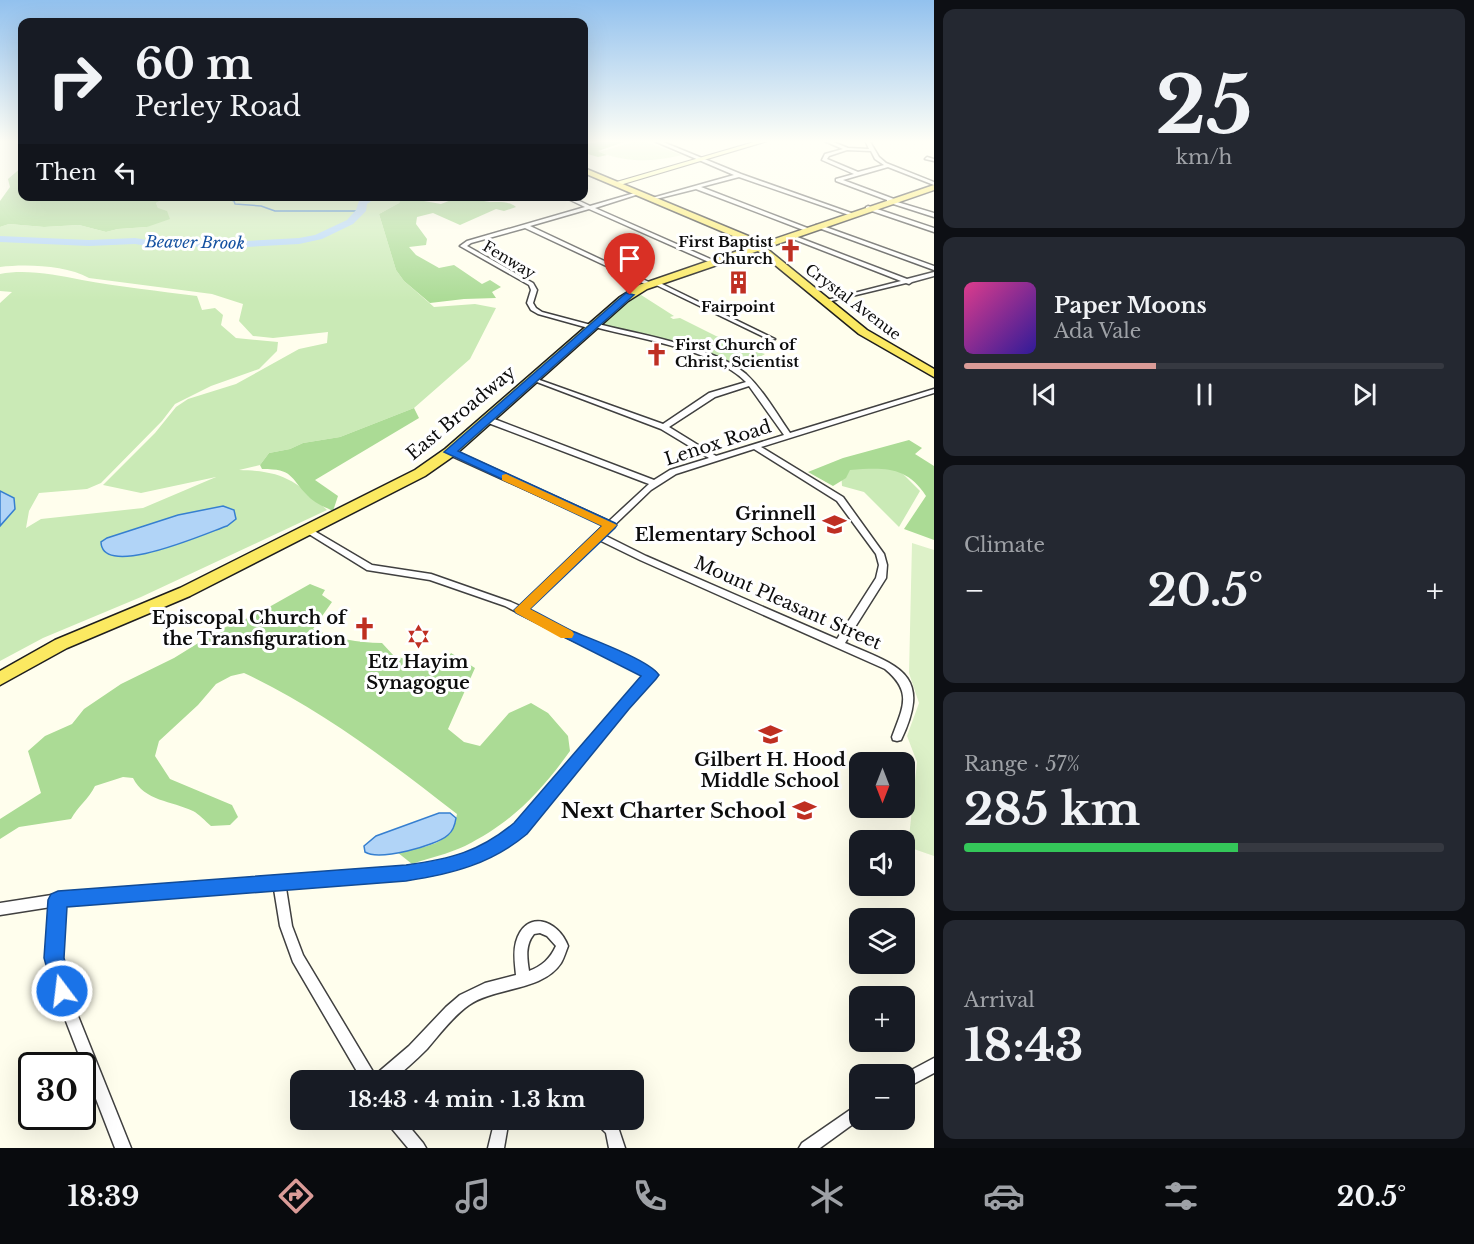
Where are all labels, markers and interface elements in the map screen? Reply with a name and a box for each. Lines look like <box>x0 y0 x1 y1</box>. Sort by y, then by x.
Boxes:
text: 60 m <box>135 38 253 90</box>
icon: right <box>36 42 114 120</box>
text: 25 <box>1155 57 1253 154</box>
text: Perley Road <box>135 90 301 123</box>
text: km/h <box>1176 145 1232 169</box>
icon: left <box>109 156 142 189</box>
text: Then <box>36 159 97 186</box>
water label: Beaver Brook <box>144 231 245 253</box>
place label: First Baptist Church <box>678 232 773 268</box>
pin <box>604 233 655 295</box>
street label: Fenway <box>479 236 539 283</box>
church icon: First Baptist Church <box>778 238 804 264</box>
icon: arrive <box>613 242 646 275</box>
street label: Crystal Avenue <box>802 259 905 344</box>
building icon: Fairpoint <box>725 270 751 296</box>
text: Paper Moons <box>1054 292 1207 319</box>
place label: Fairpoint <box>701 297 775 316</box>
text: Ada Vale <box>1054 319 1141 343</box>
place label: First Church of Christ, Scientist <box>675 335 799 371</box>
church icon: First Church of Christ, Scientist <box>644 341 670 367</box>
street label: East Broadway <box>402 361 520 465</box>
icon: previous <box>1028 378 1061 411</box>
icon: pause <box>1188 378 1221 411</box>
icon: next <box>1348 378 1381 411</box>
street label: Lenox Road <box>662 415 774 471</box>
place label: Grinnell Elementary School <box>635 503 817 546</box>
school or university icon: Grinnell Elementary School <box>821 511 847 537</box>
text: Climate <box>964 533 1045 557</box>
street label: Mount Pleasant Street <box>691 552 885 654</box>
text: 20.5° <box>1147 562 1263 618</box>
text: − <box>964 570 985 611</box>
text: + <box>1426 570 1444 611</box>
place label: Episcopal Church of the Transfiguration <box>152 607 348 650</box>
church icon: Episcopal Church of the Transfiguration <box>351 615 377 641</box>
synagogue icon: Etz Hayim Synagogue <box>405 623 431 649</box>
place label: Etz Hayim Synagogue <box>366 651 470 694</box>
school or university icon: Gilbert H. Hood Middle School <box>757 721 783 747</box>
place label: Gilbert H. Hood Middle School <box>694 749 846 792</box>
north arrow <box>849 752 915 818</box>
map controls <box>849 752 915 1130</box>
text: Range · 57% <box>964 752 1080 776</box>
text: 285 km <box>964 781 1140 837</box>
place label: Next Charter School <box>561 798 787 824</box>
school or university icon: Next Charter School <box>791 798 817 824</box>
button: sound <box>849 830 915 896</box>
button: layers <box>849 908 915 974</box>
position arrow <box>30 959 94 1023</box>
button: + <box>849 986 915 1052</box>
text: Arrival <box>964 988 1035 1012</box>
text: 18:43 <box>964 1017 1084 1073</box>
speed limit sign: 30 <box>18 1052 96 1130</box>
button: − <box>849 1064 915 1130</box>
text: 18:43 · 4 min · 1.3 km <box>348 1086 586 1113</box>
icon: directions <box>275 1175 317 1217</box>
icon: music <box>452 1175 494 1217</box>
icon: phone <box>629 1175 671 1217</box>
icon: climate <box>806 1175 848 1217</box>
icon: car <box>983 1175 1025 1217</box>
icon: filters <box>1160 1175 1202 1217</box>
text: 18:39 <box>68 1180 140 1213</box>
text: 20.5° <box>1337 1180 1406 1213</box>

